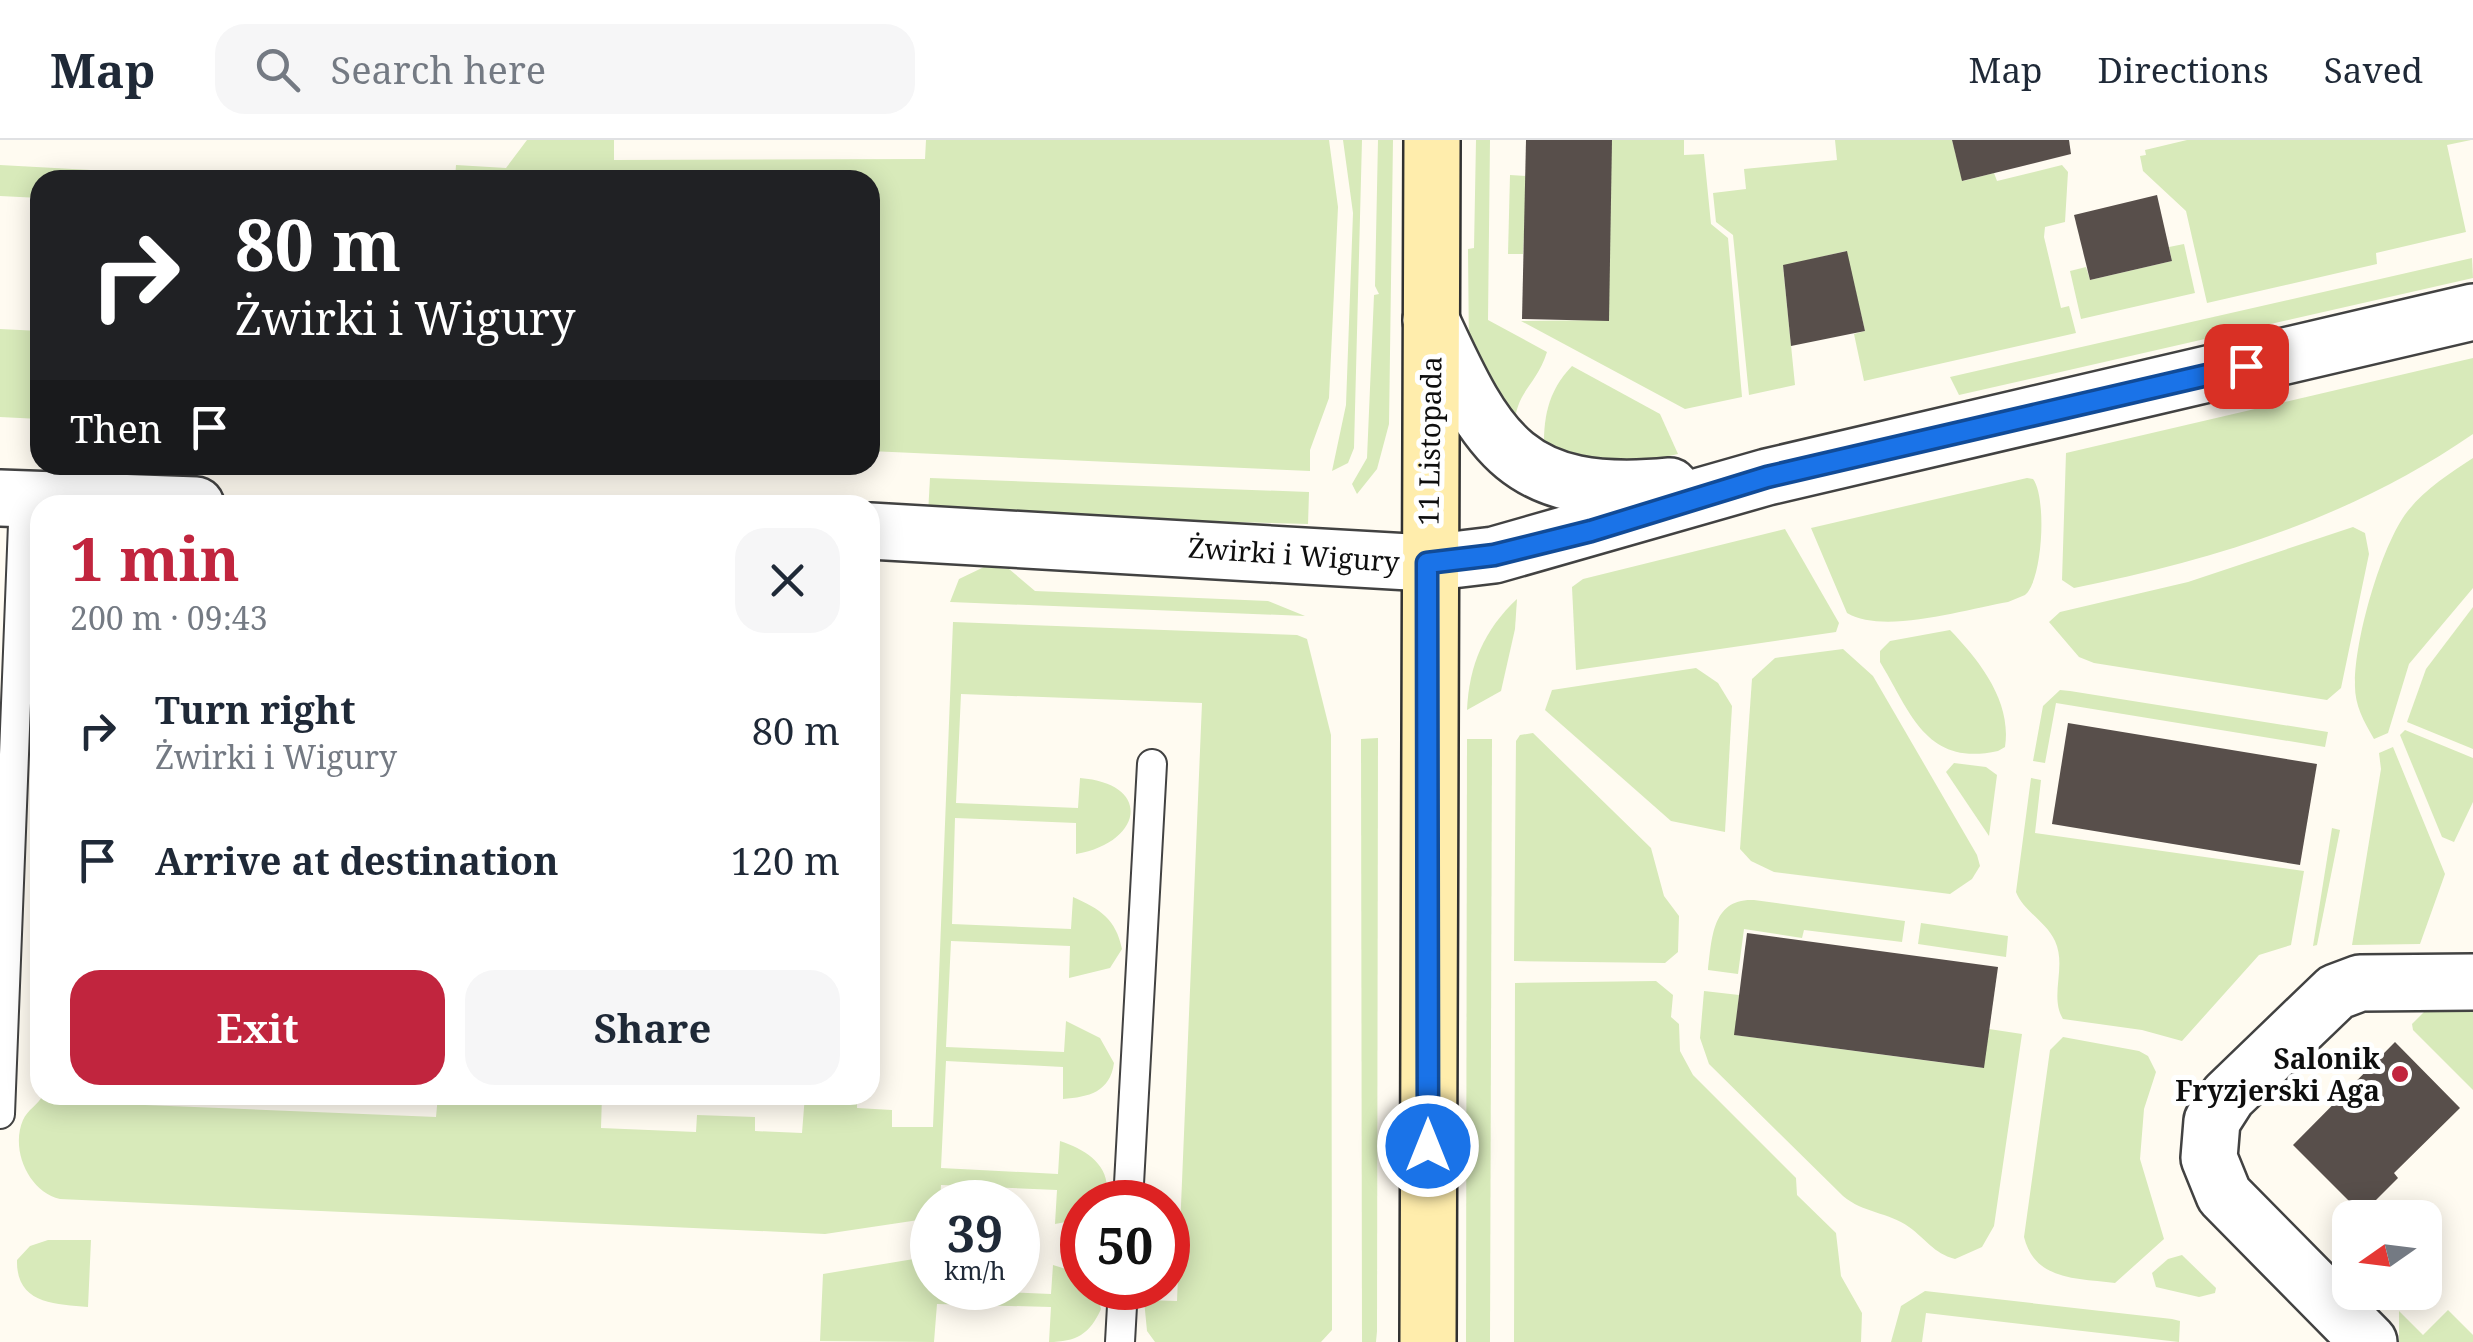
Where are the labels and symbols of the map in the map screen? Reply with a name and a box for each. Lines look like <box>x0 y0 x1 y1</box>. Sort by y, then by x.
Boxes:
pin <box>2204 324 2289 409</box>
street label: 11 Listopada <box>1409 356 1449 526</box>
street label: Żwirki i Wigury <box>1187 528 1401 580</box>
place label: Salonik Fryzjerski Aga <box>2175 1039 2380 1109</box>
marker: Salonik Fryzjerski Aga <box>2389 1063 2411 1085</box>
position arrow <box>1376 1094 1480 1198</box>
speed limit sign: 50 <box>1060 1180 1190 1310</box>
north arrow <box>2332 1200 2442 1310</box>

